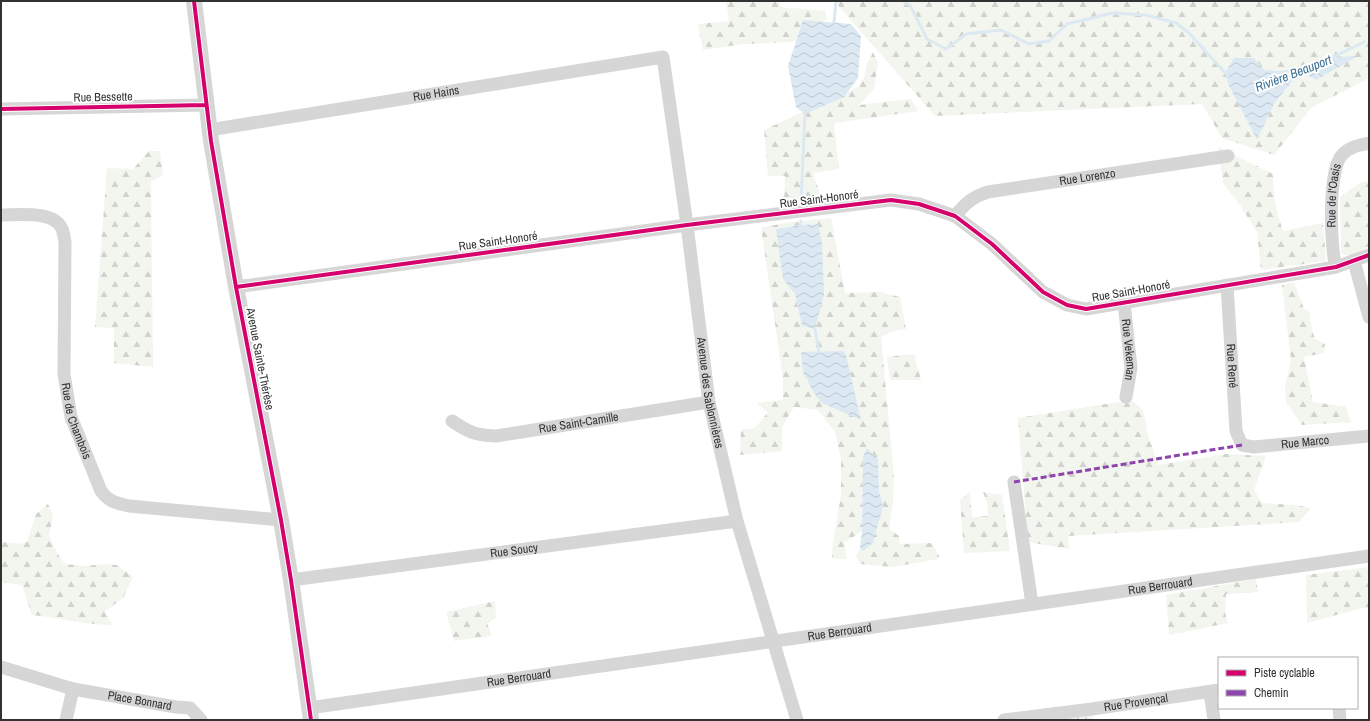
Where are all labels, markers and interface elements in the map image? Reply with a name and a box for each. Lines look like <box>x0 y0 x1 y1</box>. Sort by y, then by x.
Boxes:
water label: Rivière Beauport <box>1253 51 1335 96</box>
street label: Rue Hains <box>412 82 460 105</box>
street label: Rue Bessette <box>73 88 133 106</box>
street label: Rue de l'Oasis <box>1323 161 1345 228</box>
street label: Rue Lorenzo <box>1058 165 1116 189</box>
street label: Rue Saint-Honoré <box>779 186 859 212</box>
street label: Rue Saint-Honoré <box>458 228 538 254</box>
street label: Rue Saint-Honoré <box>1091 276 1171 306</box>
street label: Avenue Sainte-Thérèse <box>242 306 278 411</box>
street label: Rue Vekeman <box>1118 318 1139 382</box>
street label: Avenue des Sablonnières <box>693 335 728 450</box>
street label: Rue René <box>1223 343 1241 388</box>
street label: Rue de Chambois <box>58 381 95 462</box>
street label: Rue Saint-Camille <box>538 409 620 437</box>
street label: Rue Marco <box>1280 432 1330 452</box>
street label: Rue Soucy <box>489 539 539 562</box>
street label: Rue Berrouard <box>1127 573 1193 598</box>
street label: Rue Berrouard <box>806 619 873 644</box>
legend <box>1218 657 1358 709</box>
street label: Rue Berrouard <box>486 665 552 690</box>
text: Piste cyclable <box>1254 665 1315 681</box>
text: Chemin <box>1254 685 1288 701</box>
street label: Place Bonnard <box>106 687 173 714</box>
street label: Rue Provençal <box>1103 690 1169 715</box>

